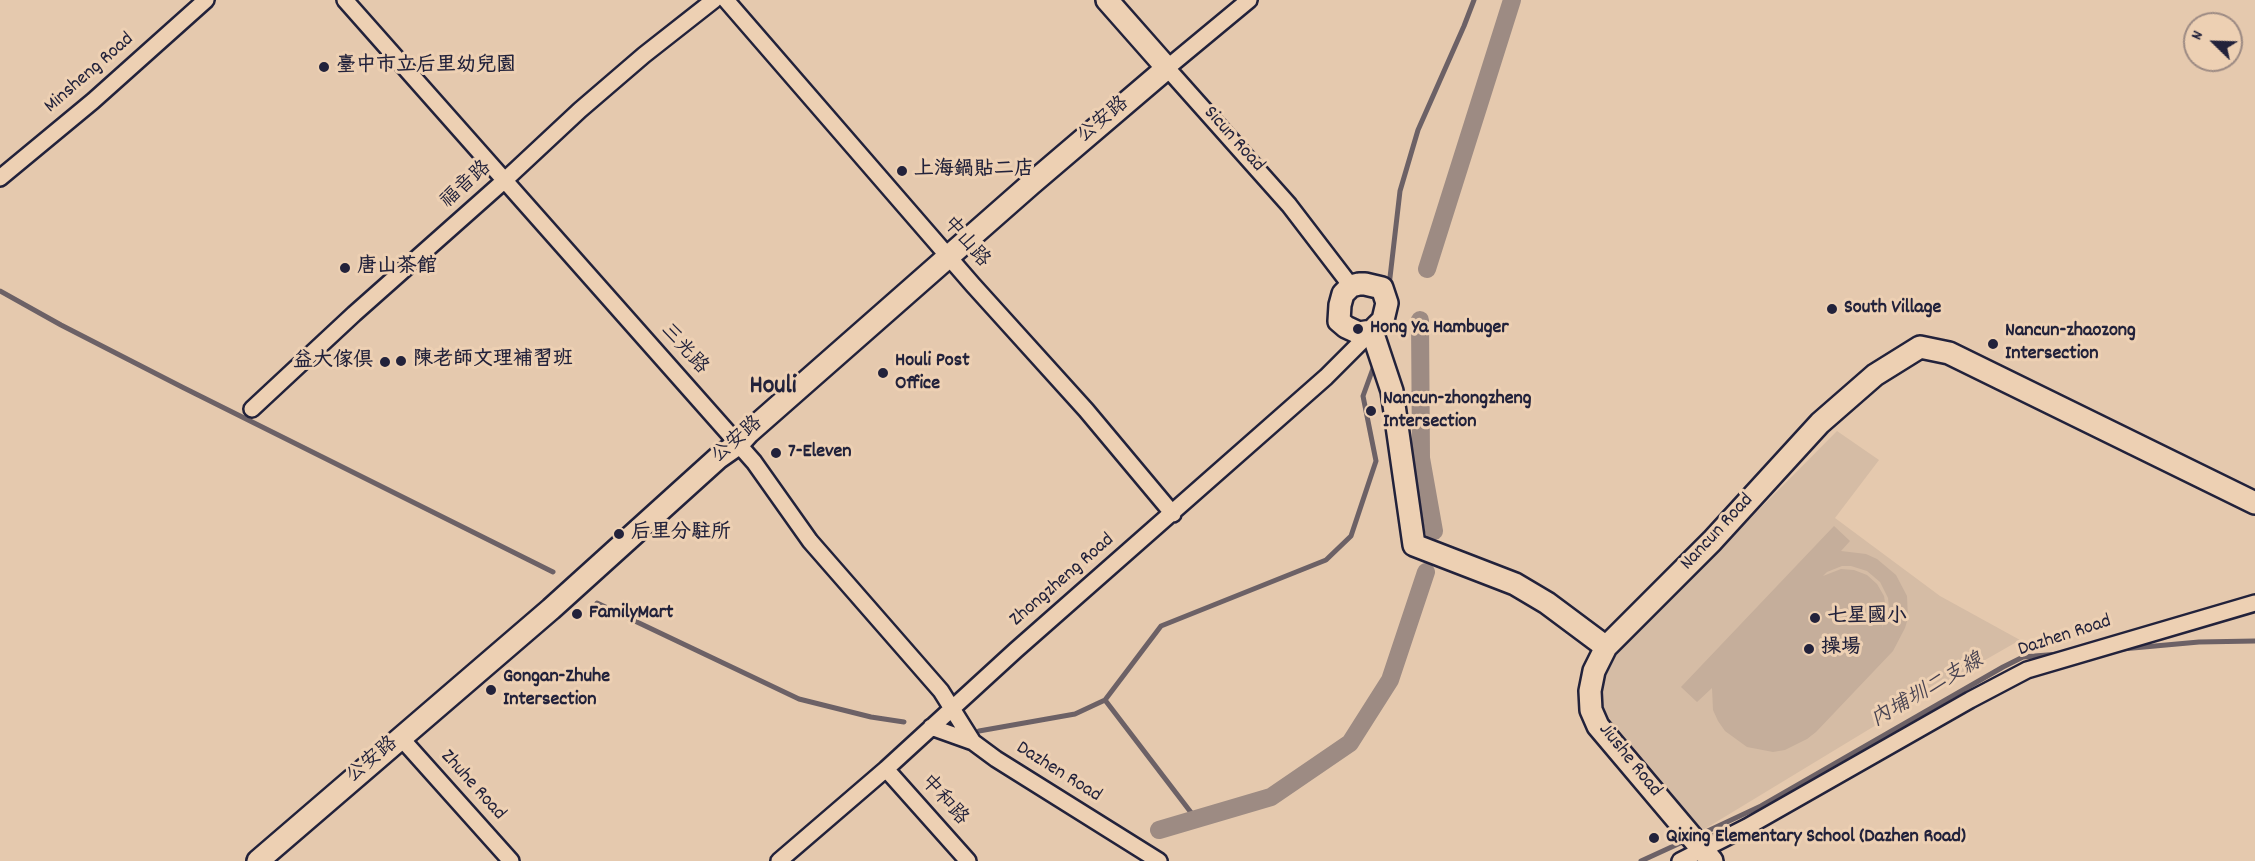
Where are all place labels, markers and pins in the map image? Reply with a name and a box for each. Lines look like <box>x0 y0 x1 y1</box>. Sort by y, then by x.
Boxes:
place label: 臺中市立后里幼兒園 <box>336 55 516 79</box>
marker: 臺中市立后里幼兒園 <box>317 60 331 74</box>
place label: 上海鍋貼二店 <box>914 159 1034 183</box>
marker: 上海鍋貼二店 <box>895 164 909 178</box>
place label: 唐山茶館 <box>357 256 437 280</box>
marker: 唐山茶館 <box>338 261 352 275</box>
place label: South Village <box>1844 297 1941 321</box>
marker: South Village <box>1825 302 1839 316</box>
place label: Hong Ya Hambuger <box>1370 317 1509 341</box>
place label: Nancun-zhaozong Intersection <box>2005 320 2136 367</box>
marker: Hong Ya Hambuger <box>1351 322 1365 336</box>
marker: Nancun-zhaozong Intersection <box>1986 337 2000 351</box>
place label: 陳老師文理補習班 <box>413 349 573 373</box>
place label: 益大傢俱 <box>293 350 373 374</box>
place label: Houli Post Office <box>895 350 970 397</box>
marker: 陳老師文理補習班 <box>394 354 408 368</box>
marker: 益大傢俱 <box>378 355 392 369</box>
marker: Houli Post Office <box>876 366 890 380</box>
place label: Nancun-zhongzheng Intersection <box>1383 388 1531 435</box>
marker: Nancun-zhongzheng Intersection <box>1364 404 1378 418</box>
place label: 7-Eleven <box>788 441 852 465</box>
marker: 7-Eleven <box>769 446 783 460</box>
place label: 后里分駐所 <box>631 522 731 546</box>
marker: 后里分駐所 <box>612 527 626 541</box>
place label: FamilyMart <box>589 602 673 626</box>
place label: 七星國小 <box>1827 606 1907 630</box>
marker: FamilyMart <box>570 607 584 621</box>
marker: 七星國小 <box>1808 611 1822 625</box>
place label: 操場 <box>1821 637 1861 661</box>
marker: 操場 <box>1802 642 1816 656</box>
place label: Gongan-Zhuhe Intersection <box>503 666 610 713</box>
marker: Gongan-Zhuhe Intersection <box>484 683 498 697</box>
place label: Qixing Elementary School (Dazhen Road) <box>1666 826 1966 850</box>
marker: Qixing Elementary School (Dazhen Road) <box>1647 831 1661 845</box>

